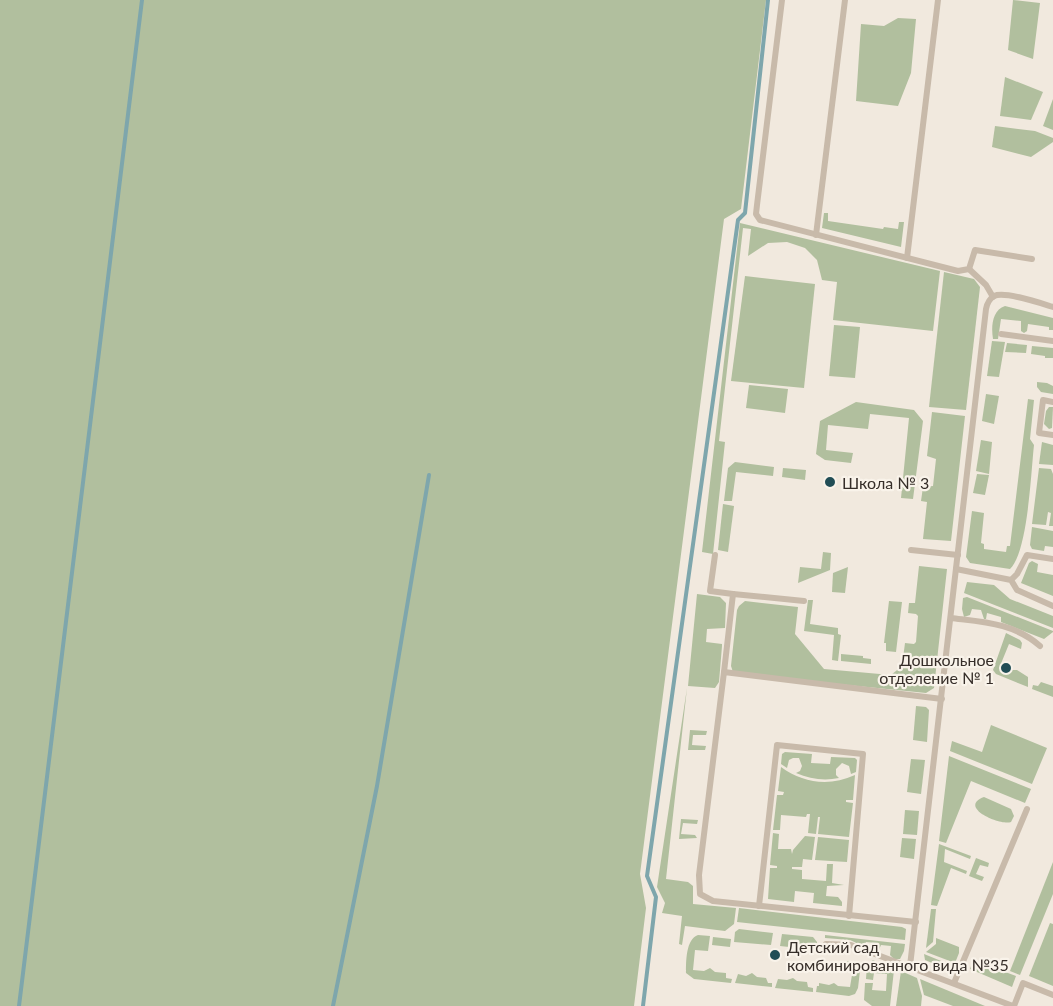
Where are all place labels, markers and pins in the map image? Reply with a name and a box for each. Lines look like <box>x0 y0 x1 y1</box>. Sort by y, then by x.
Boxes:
place label: Школа № 3 <box>842 473 929 492</box>
marker: Школа № 3 <box>823 475 837 489</box>
place label: Дошкольное отделение № 1 <box>879 650 994 687</box>
marker: Дошкольное отделение № 1 <box>999 661 1013 675</box>
place label: Детский сад комбинированного вида №35 <box>787 937 1009 974</box>
marker: Детский сад комбинированного вида №35 <box>768 948 782 962</box>

